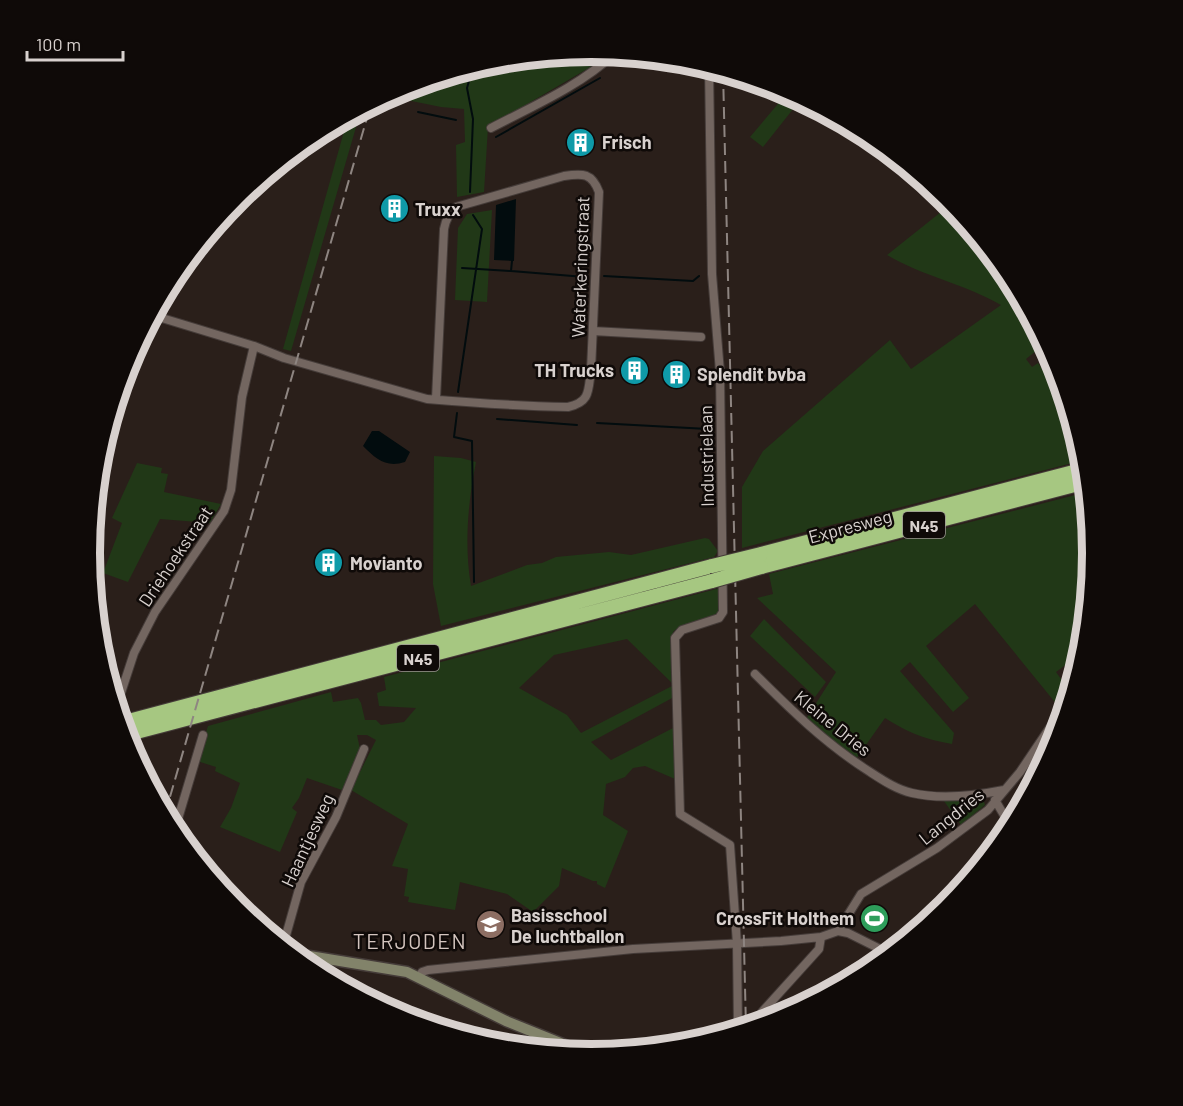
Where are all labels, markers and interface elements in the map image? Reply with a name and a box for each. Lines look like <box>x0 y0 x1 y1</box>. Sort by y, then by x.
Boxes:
scale bar <box>27 24 123 62</box>
text: 100 m <box>36 33 81 55</box>
building icon: Frisch <box>565 126 597 158</box>
place label: Frisch <box>602 131 652 153</box>
building icon: Truxx <box>378 193 410 225</box>
street label: Waterkeringstraat <box>567 196 593 338</box>
place label: Truxx <box>415 198 461 220</box>
building icon: TH Trucks <box>619 354 651 386</box>
building icon: Splendit bvba <box>660 358 692 390</box>
place label: TH Trucks <box>534 359 614 381</box>
place label: Splendit bvba <box>697 363 806 385</box>
street label: Industrielaan <box>694 405 718 507</box>
street label: Driehoekstraat <box>133 502 217 610</box>
street label: Expresweg <box>806 504 894 548</box>
road number: N45 <box>903 512 945 538</box>
building icon: Movianto <box>313 547 345 579</box>
place label: Movianto <box>350 552 422 574</box>
road number: N45 <box>397 645 439 671</box>
street label: Kleine Dries <box>790 685 876 761</box>
street label: Langdries <box>914 783 988 849</box>
street label: Haantjesweg <box>276 790 338 890</box>
sports icon: CrossFit Holthem <box>859 902 891 934</box>
place label: Basisschool De luchtballon <box>511 904 624 947</box>
place label: CrossFit Holthem <box>716 907 854 929</box>
school or university icon: Basisschool De luchtballon <box>474 909 506 941</box>
district label: TERJODEN <box>353 928 467 953</box>

